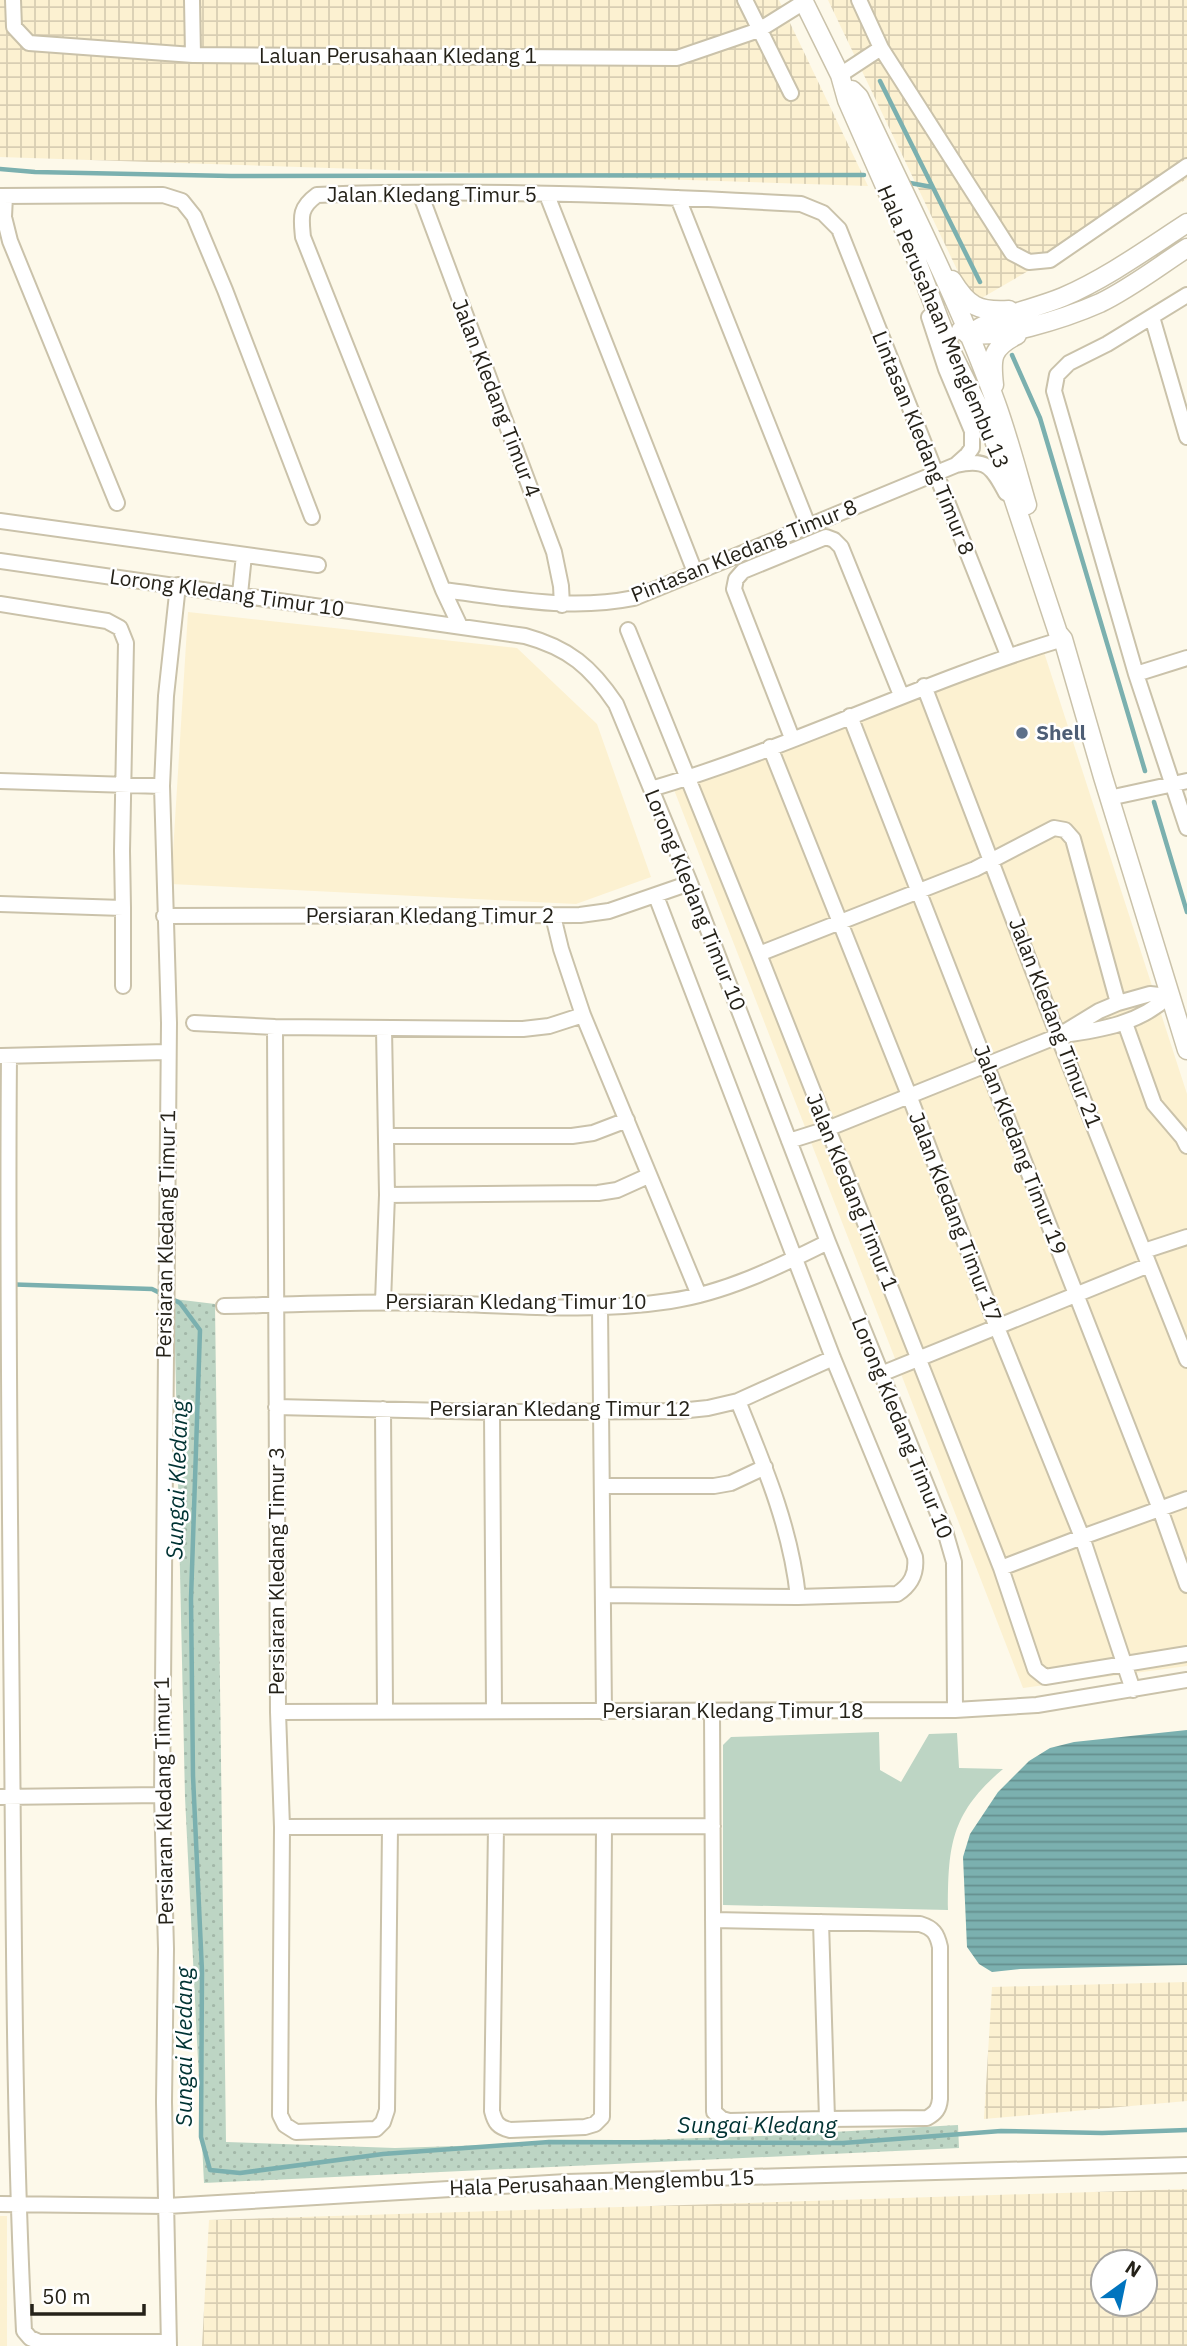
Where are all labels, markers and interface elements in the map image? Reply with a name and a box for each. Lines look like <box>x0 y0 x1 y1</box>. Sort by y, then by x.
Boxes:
street label: Laluan Perusahaan Kledang 1 <box>259 41 537 69</box>
street label: Jalan Kledang Timur 5 <box>327 180 537 208</box>
street label: Hala Perusahaan Menglembu 13 <box>871 181 1016 473</box>
street label: Jalan Kledang Timur 4 <box>446 294 548 501</box>
street label: Lintasan Kledang Timur 8 <box>866 326 982 559</box>
street label: Pintasan Kledang Timur 8 <box>626 492 861 608</box>
street label: Lorong Kledang Timur 10 <box>108 562 346 622</box>
place label: Shell <box>1036 718 1086 746</box>
marker: Shell <box>1014 725 1030 741</box>
street label: Lorong Kledang Timur 10 <box>639 785 753 1015</box>
street label: Persiaran Kledang Timur 2 <box>306 901 554 929</box>
street label: Jalan Kledang Timur 21 <box>1003 914 1109 1132</box>
street label: Jalan Kledang Timur 19 <box>968 1041 1074 1259</box>
street label: Jalan Kledang Timur 1 <box>801 1089 905 1294</box>
street label: Jalan Kledang Timur 17 <box>903 1108 1009 1326</box>
street label: Persiaran Kledang Timur 1 <box>149 1109 181 1359</box>
street label: Persiaran Kledang Timur 10 <box>385 1287 647 1315</box>
street label: Lorong Kledang Timur 10 <box>846 1313 960 1543</box>
street label: Persiaran Kledang Timur 12 <box>429 1394 691 1422</box>
water label: Sungai Kledang <box>158 1399 194 1560</box>
street label: Persiaran Kledang Timur 3 <box>262 1447 290 1695</box>
street label: Persiaran Kledang Timur 1 <box>147 1676 179 1926</box>
street label: Persiaran Kledang Timur 18 <box>602 1696 864 1724</box>
water label: Sungai Kledang <box>168 1966 198 2127</box>
water label: Sungai Kledang <box>677 2109 838 2139</box>
street label: Hala Perusahaan Menglembu 15 <box>449 2163 755 2201</box>
north arrow <box>1089 2248 1159 2318</box>
text: N <box>1121 2255 1146 2283</box>
scale bar <box>32 2272 144 2316</box>
text: 50 m <box>42 2282 91 2310</box>

